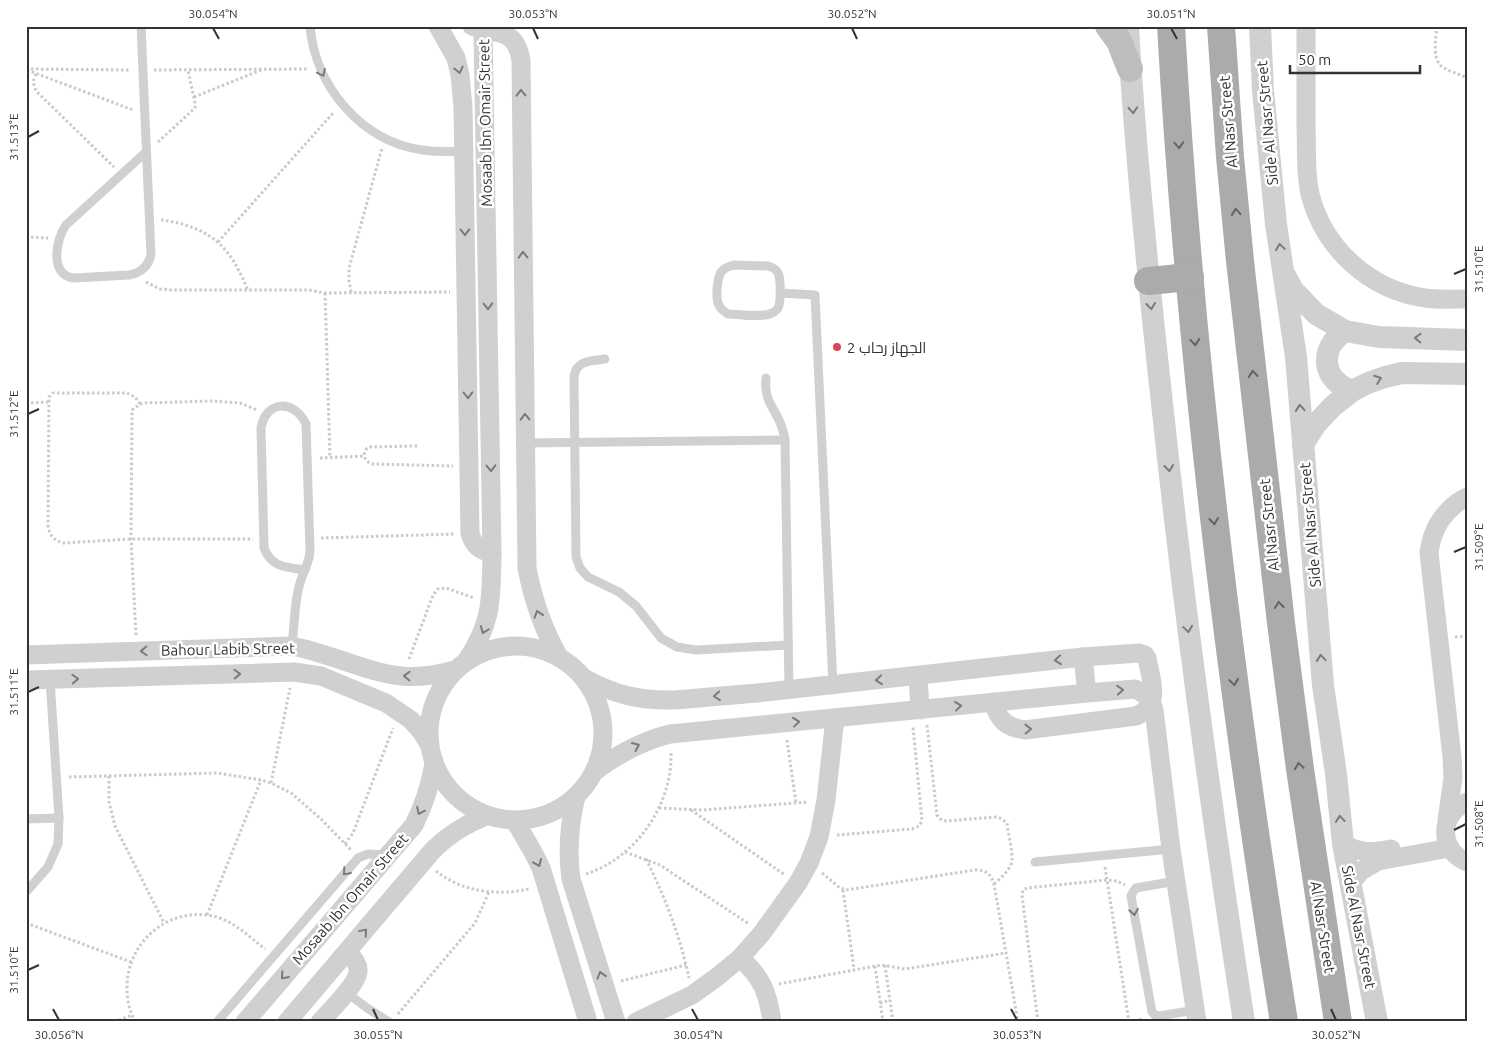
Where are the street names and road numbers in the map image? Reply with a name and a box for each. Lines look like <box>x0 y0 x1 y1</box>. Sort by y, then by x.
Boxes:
street label: Mosaab Ibn Omair Street <box>475 39 495 207</box>
street label: Side Al Nasr Street <box>1253 60 1281 186</box>
street label: Al Nasr Street <box>1215 75 1241 169</box>
street label: Side Al Nasr Street <box>1296 462 1324 588</box>
street label: Al Nasr Street <box>1256 478 1282 572</box>
street label: Bahour Labib Street <box>161 639 295 659</box>
street label: Mosaab Ibn Omair Street <box>289 830 411 968</box>
street label: Side Al Nasr Street <box>1339 864 1379 990</box>
street label: Al Nasr Street <box>1307 880 1339 974</box>

